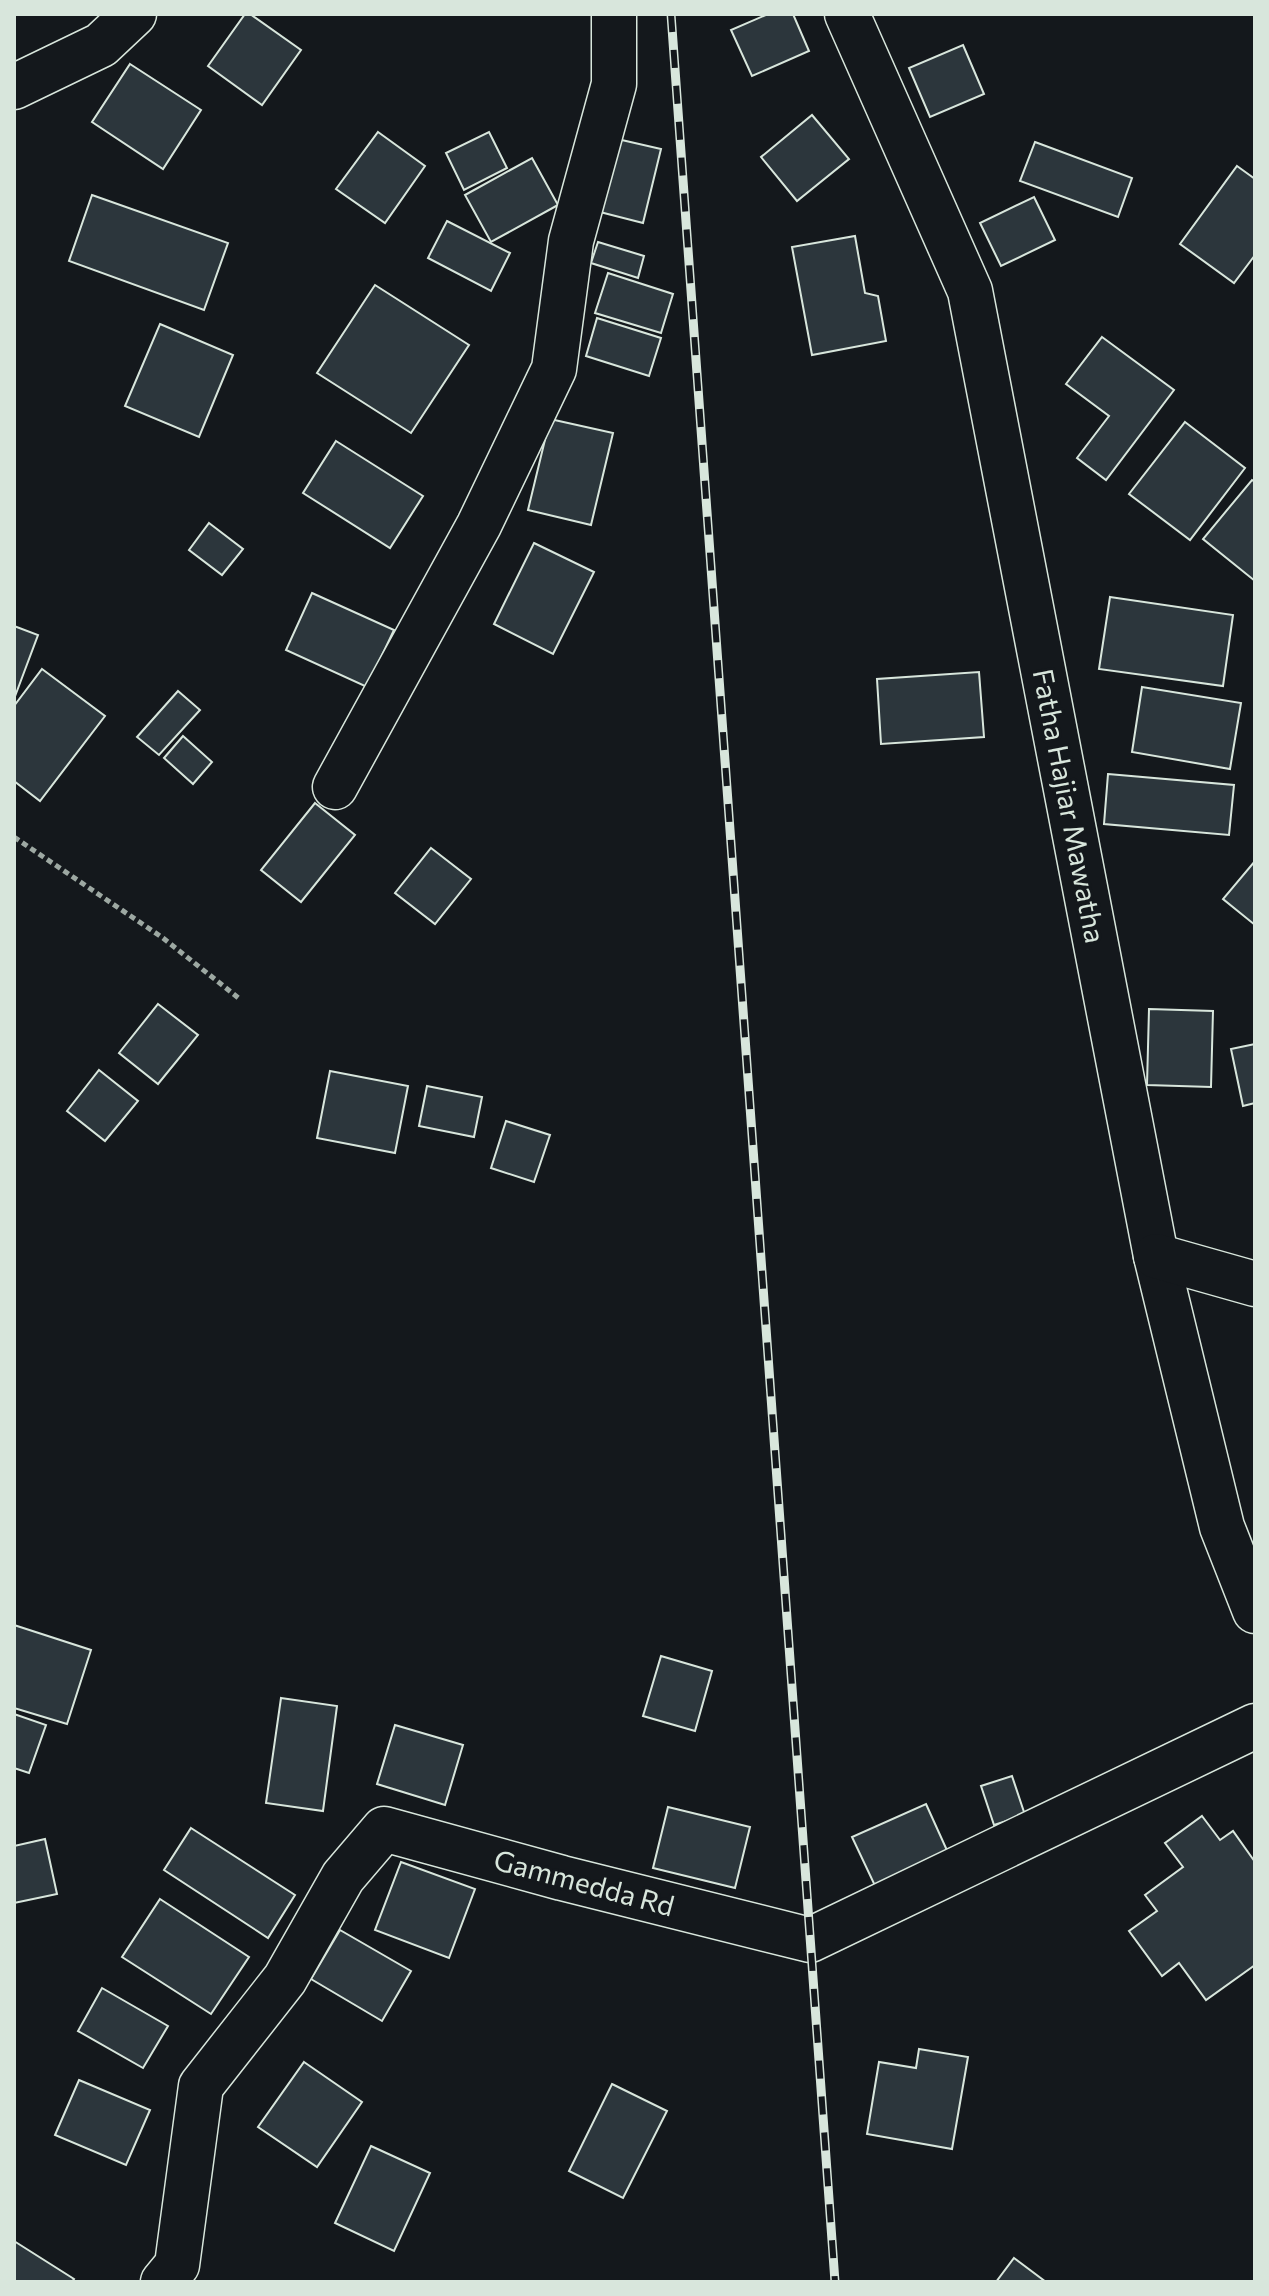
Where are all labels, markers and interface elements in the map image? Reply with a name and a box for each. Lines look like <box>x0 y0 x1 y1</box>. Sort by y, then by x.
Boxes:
street label: Fatha Hajiar Mawatha <box>1027 666 1113 946</box>
street label: Gammedda Rd <box>490 1842 678 1922</box>

